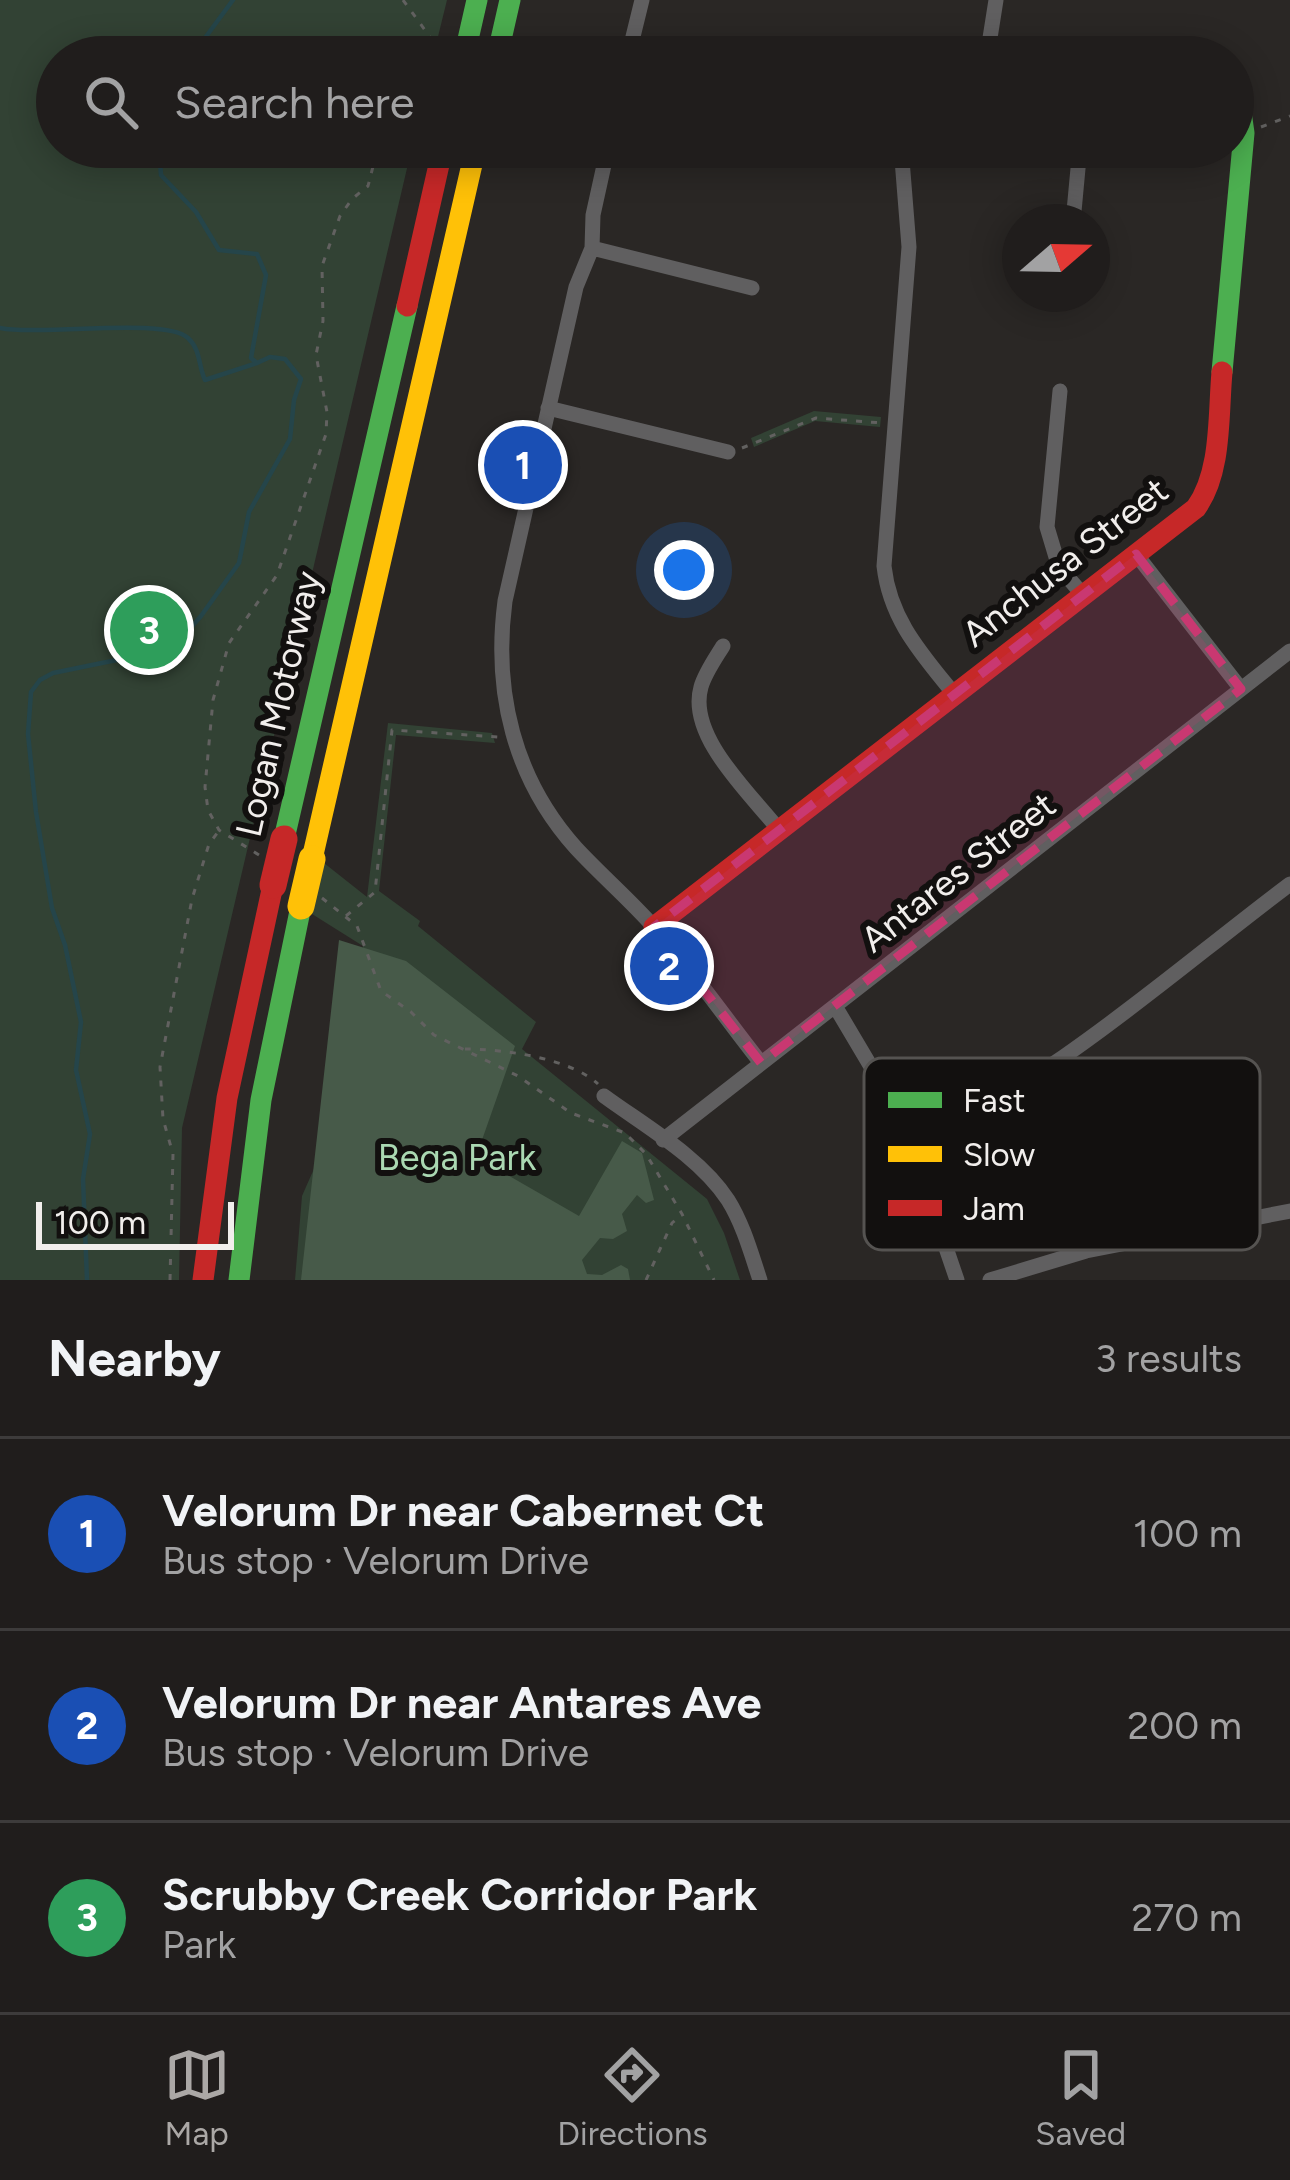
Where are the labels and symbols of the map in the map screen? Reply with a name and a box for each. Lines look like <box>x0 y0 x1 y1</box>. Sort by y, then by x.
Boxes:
north arrow <box>1002 204 1110 312</box>
pin: 1 <box>484 420 562 510</box>
street label: Anchusa Street <box>954 468 1176 656</box>
your location <box>654 540 714 600</box>
street label: Logan Motorway <box>227 567 329 841</box>
pin: 3 <box>110 585 188 675</box>
street label: Antares Street <box>852 783 1064 961</box>
pin: 2 <box>630 921 708 1011</box>
legend <box>864 1058 1260 1250</box>
text: Fast <box>963 1081 1025 1120</box>
text: Slow <box>963 1135 1035 1174</box>
park label: Bega Park <box>378 1136 537 1179</box>
text: Jam <box>963 1189 1025 1228</box>
scale bar <box>36 1196 234 1249</box>

